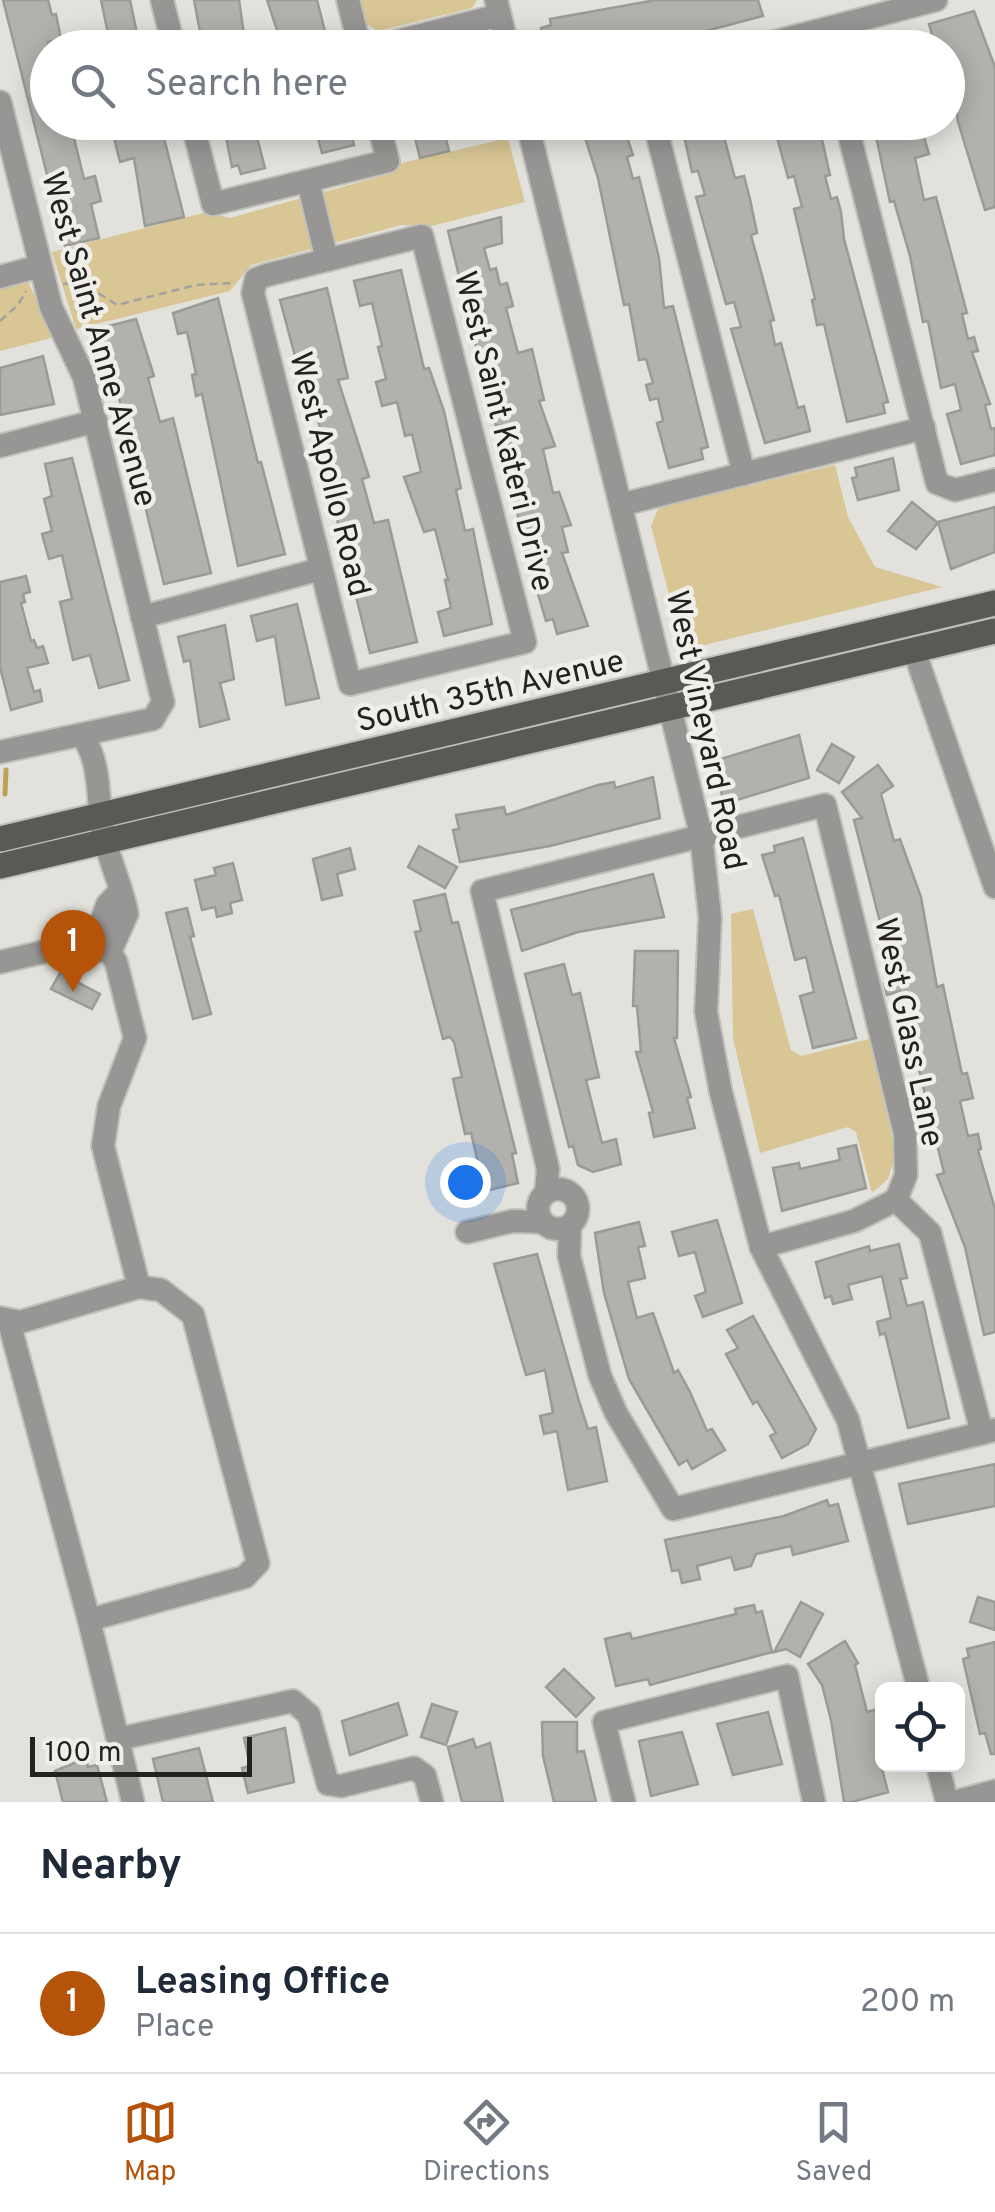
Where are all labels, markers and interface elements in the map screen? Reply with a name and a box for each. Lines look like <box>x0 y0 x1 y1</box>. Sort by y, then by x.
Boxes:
search box <box>30 30 965 140</box>
icon: search <box>65 58 120 113</box>
text: Search here <box>145 61 348 110</box>
street label: West Saint Anne Avenue <box>30 168 164 512</box>
street label: West Saint Kateri Drive <box>443 267 561 596</box>
street label: West Apollo Road <box>278 348 378 601</box>
street label: West Vineyard Road <box>655 587 753 874</box>
street label: South 35th Avenue <box>353 643 628 743</box>
pin: 1 <box>40 910 106 992</box>
street label: West Glass Lane <box>863 914 951 1151</box>
your location <box>440 1157 491 1208</box>
map controls <box>875 1682 965 1772</box>
button: locate <box>875 1682 965 1772</box>
scale bar <box>30 1732 252 1776</box>
text: 100 m <box>45 1736 121 1772</box>
text: Nearby <box>40 1841 182 1894</box>
text: Leasing Office <box>135 1959 390 2008</box>
text: 1 <box>66 1983 79 2023</box>
text: 200 m <box>860 1983 955 2023</box>
text: Place <box>135 2008 214 2048</box>
tab: Map <box>123 2095 178 2191</box>
tab: Directions <box>423 2095 550 2191</box>
tab: Saved <box>795 2095 872 2191</box>

